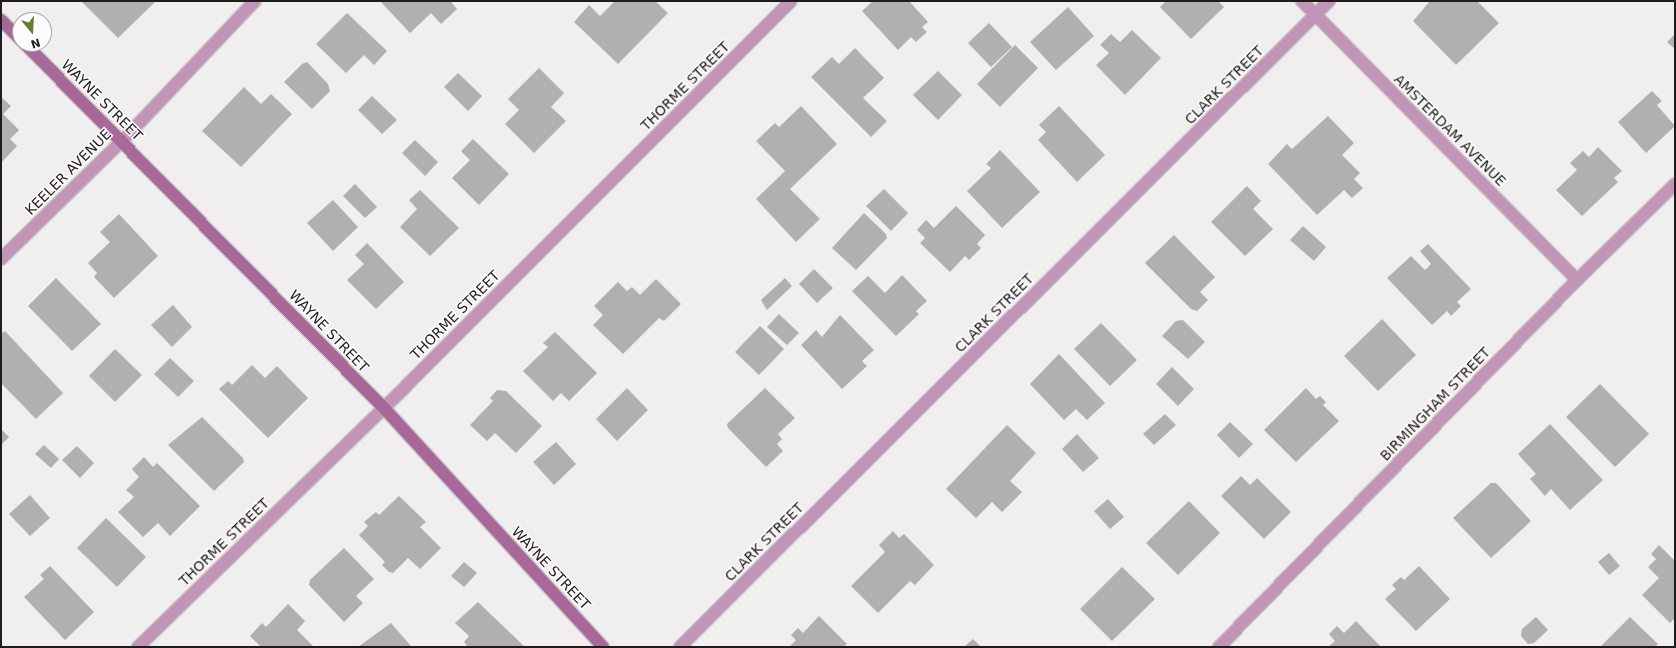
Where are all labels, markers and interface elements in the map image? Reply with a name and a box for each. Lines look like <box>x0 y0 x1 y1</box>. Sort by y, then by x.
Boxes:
north arrow <box>12 12 52 52</box>
text: N <box>29 35 42 51</box>
street label: THORME STREET <box>637 38 733 134</box>
street label: CLARK STREET <box>1181 42 1267 128</box>
street label: WAYNE STREET <box>58 56 146 144</box>
street label: AMSTERDAM AVENUE <box>1391 71 1509 189</box>
street label: KEELER AVENUE <box>22 126 114 218</box>
street label: THORME STREET <box>407 267 503 363</box>
street label: CLARK STREET <box>951 270 1037 356</box>
street label: WAYNE STREET <box>286 287 372 375</box>
street label: BIRMINGHAM STREET <box>1376 344 1494 464</box>
street label: THORME STREET <box>176 495 272 589</box>
street label: CLARK STREET <box>721 499 807 585</box>
street label: WAYNE STREET <box>508 523 594 613</box>

